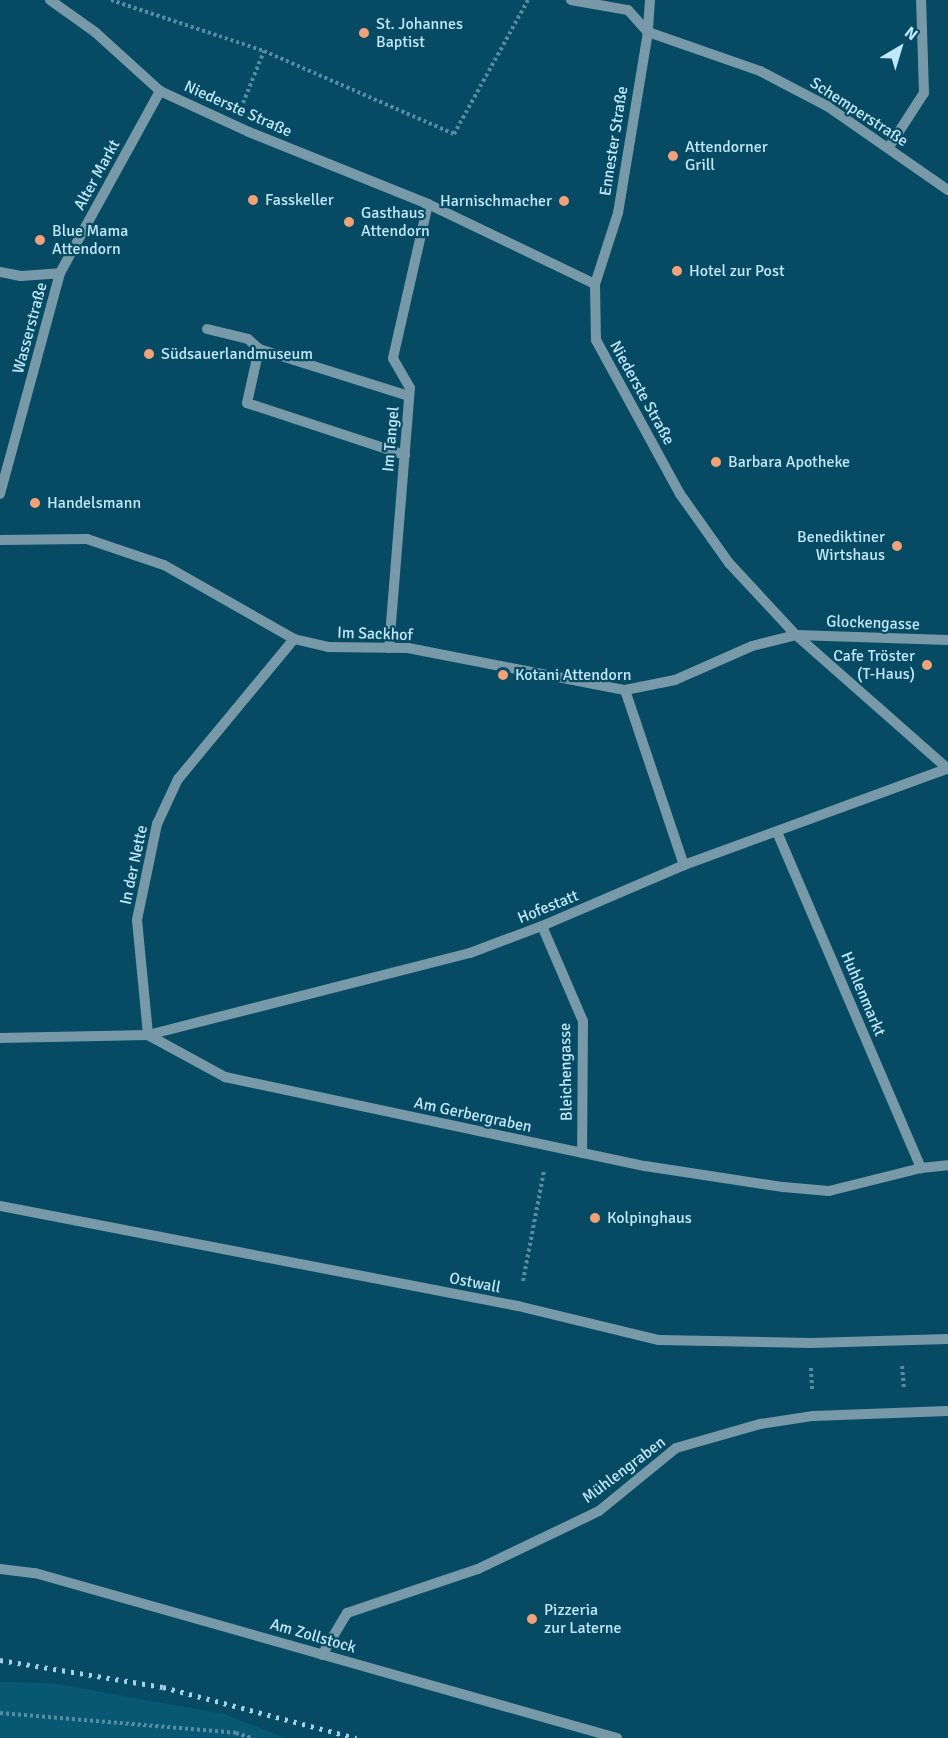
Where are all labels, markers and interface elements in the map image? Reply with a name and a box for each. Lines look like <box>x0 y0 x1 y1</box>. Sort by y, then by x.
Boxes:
place label: St. Johannes Baptist <box>376 14 463 52</box>
north arrow <box>870 18 930 78</box>
text: N <box>901 23 922 45</box>
marker: St. Johannes Baptist <box>357 26 371 40</box>
street label: Schemperstraße <box>806 73 912 151</box>
street label: Niederste Straße <box>181 77 295 141</box>
street label: Ennester Straße <box>596 85 632 197</box>
street label: Alter Markt <box>70 136 124 214</box>
place label: Attendorner Grill <box>685 137 768 175</box>
marker: Attendorner Grill <box>666 149 680 163</box>
place label: Fasskeller <box>265 190 334 210</box>
place label: Harnischmacher <box>440 191 552 211</box>
marker: Fasskeller <box>246 193 260 207</box>
marker: Harnischmacher <box>557 194 571 208</box>
place label: Gasthaus Attendorn <box>361 203 430 241</box>
marker: Gasthaus Attendorn <box>342 215 356 229</box>
place label: Blue Mama Attendorn <box>52 221 128 259</box>
marker: Blue Mama Attendorn <box>33 233 47 247</box>
place label: Hotel zur Post <box>689 261 785 281</box>
marker: Hotel zur Post <box>670 264 684 278</box>
street label: Wasserstraße <box>9 280 51 376</box>
street label: Niederste Straße <box>605 338 679 448</box>
place label: Südsauerlandmuseum <box>161 344 313 364</box>
marker: Südsauerlandmuseum <box>142 347 156 361</box>
street label: Im Tangel <box>379 405 403 473</box>
place label: Barbara Apotheke <box>728 452 850 472</box>
marker: Barbara Apotheke <box>709 455 723 469</box>
place label: Handelsmann <box>47 493 141 513</box>
marker: Handelsmann <box>28 496 42 510</box>
place label: Benediktiner Wirtshaus <box>797 527 885 565</box>
marker: Benediktiner Wirtshaus <box>890 539 904 553</box>
street label: Glockengasse <box>826 612 920 634</box>
street label: Im Sackhof <box>337 623 413 645</box>
place label: Cafe Tröster (T-Haus) <box>833 646 915 684</box>
marker: Cafe Tröster (T-Haus) <box>920 658 934 672</box>
place label: Kotani Attendorn <box>515 665 631 685</box>
marker: Kotani Attendorn <box>496 668 510 682</box>
street label: In der Nette <box>116 823 152 907</box>
street label: Hofestatt <box>515 886 581 928</box>
street label: Huhlenmarkt <box>837 949 889 1039</box>
street label: Bleichengasse <box>556 1023 576 1121</box>
street label: Am Gerbergraben <box>412 1093 534 1137</box>
place label: Kolpinghaus <box>607 1208 692 1228</box>
marker: Kolpinghaus <box>588 1211 602 1225</box>
street label: Ostwall <box>448 1269 502 1297</box>
street label: Mühlengraben <box>579 1432 669 1508</box>
place label: Pizzeria zur Laterne <box>544 1600 622 1638</box>
marker: Pizzeria zur Laterne <box>525 1612 539 1626</box>
street label: Am Zollstock <box>268 1615 358 1657</box>

